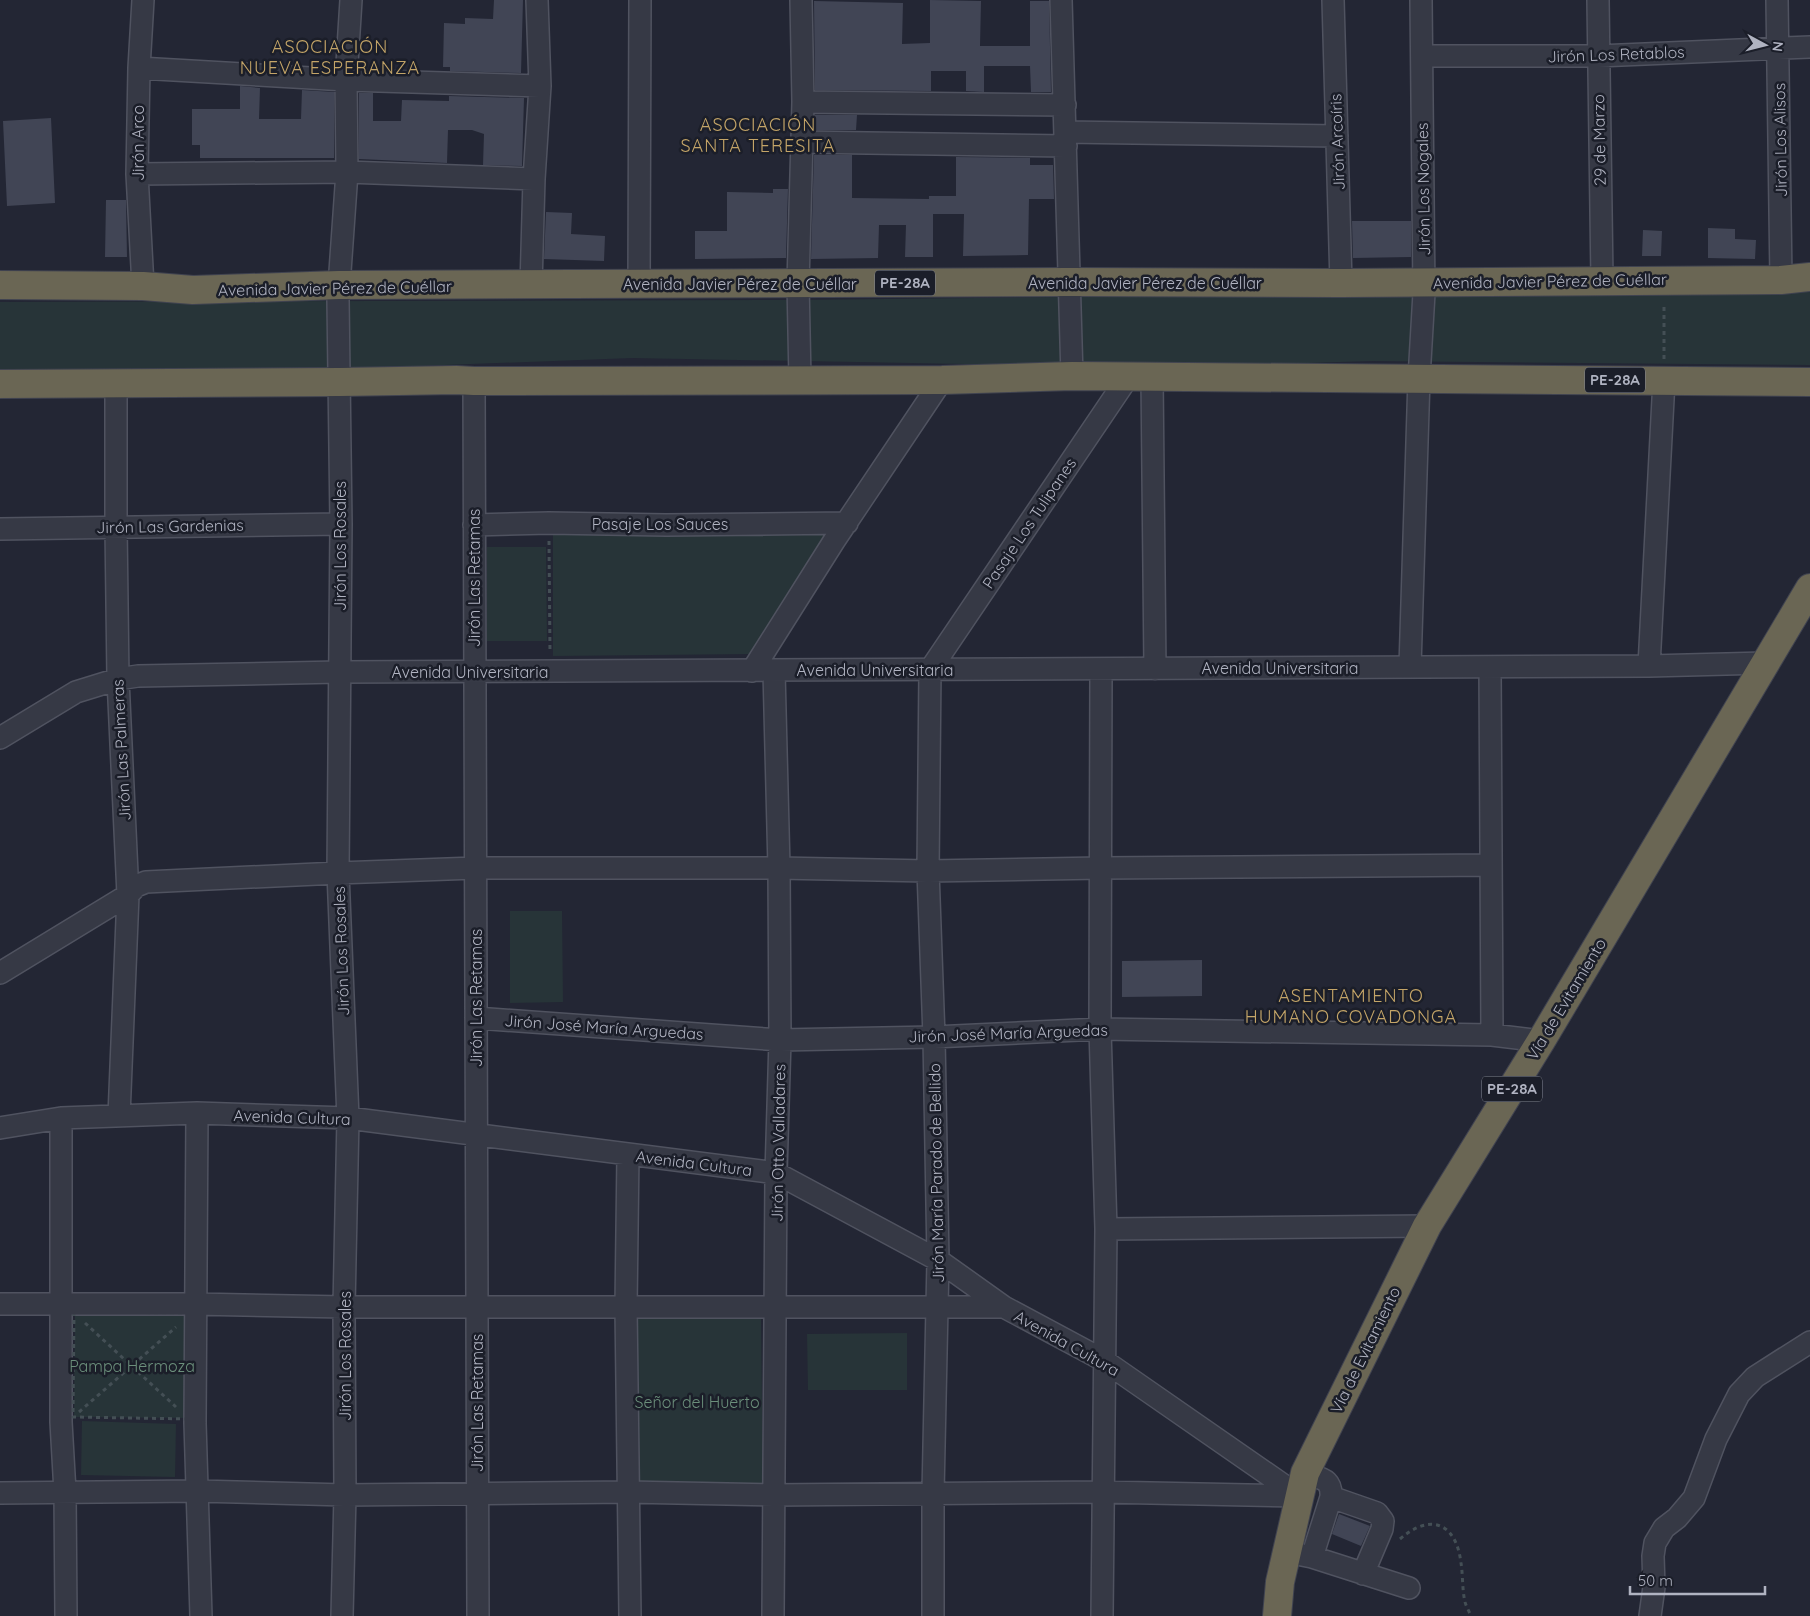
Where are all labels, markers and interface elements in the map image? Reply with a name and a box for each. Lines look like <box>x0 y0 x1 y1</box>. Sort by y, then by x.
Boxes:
north arrow <box>1740 20 1790 70</box>
district label: ASOCIACIÓN NUEVA ESPERANZA <box>240 35 420 79</box>
text: N <box>1768 40 1787 53</box>
street label: Jirón Los Retablos <box>1547 42 1685 66</box>
street label: Jirón Los Alisos <box>1769 83 1791 197</box>
street label: Jirón Arcoíris <box>1325 93 1349 191</box>
street label: 29 de Marzo <box>1588 94 1610 186</box>
street label: Jirón Arco <box>128 105 148 181</box>
district label: ASOCIACIÓN SANTA TERESITA <box>680 113 836 157</box>
street label: Jirón Los Nogales <box>1412 122 1434 256</box>
street label: Avenida Javier Pérez de Cuéllar <box>1433 269 1667 293</box>
road number: PE-28A <box>875 270 935 296</box>
street label: Avenida Javier Pérez de Cuéllar <box>1028 273 1262 293</box>
street label: Avenida Javier Pérez de Cuéllar <box>623 274 857 294</box>
street label: Avenida Javier Pérez de Cuéllar <box>218 276 452 300</box>
road number: PE-28A <box>1585 368 1645 392</box>
street label: Pasaje Los Tulipanes <box>978 454 1080 592</box>
street label: Jirón Los Rosales <box>330 481 350 611</box>
street label: Jirón Las Retamas <box>464 509 484 647</box>
street label: Pasaje Los Sauces <box>592 514 728 534</box>
street label: Jirón Las Gardenias <box>96 515 244 537</box>
street label: Avenida Universitaria <box>1202 658 1358 678</box>
street label: Avenida Universitaria <box>797 660 953 680</box>
street label: Avenida Universitaria <box>392 662 548 682</box>
street label: Jirón Las Palmeras <box>107 679 135 821</box>
street label: Jirón Los Rosales <box>329 886 353 1016</box>
street label: Jirón Las Retamas <box>466 929 486 1067</box>
street label: Vía de Evitamiento <box>1522 935 1610 1063</box>
district label: ASENTAMIENTO HUMANO COVADONGA <box>1245 984 1457 1028</box>
street label: Jirón José María Arguedas <box>504 1010 704 1044</box>
street label: Jirón José María Arguedas <box>908 1020 1108 1046</box>
street label: Jirón María Parado de Bellido <box>924 1063 948 1283</box>
street label: Jirón Otto Valladares <box>767 1064 789 1222</box>
road number: PE-28A <box>1482 1076 1542 1102</box>
street label: Avenida Cultura <box>233 1105 351 1129</box>
street label: Avenida Cultura <box>635 1146 753 1180</box>
street label: Vía de Evitamiento <box>1326 1283 1404 1417</box>
street label: Jirón Los Rosales <box>335 1291 355 1421</box>
street label: Avenida Cultura <box>1011 1306 1123 1380</box>
street label: Jirón Las Retamas <box>467 1334 487 1472</box>
park label: Pampa Hermoza <box>69 1356 195 1376</box>
park label: Señor del Huerto <box>634 1392 760 1412</box>
scale bar <box>1630 1564 1765 1596</box>
text: 50 m <box>1638 1571 1673 1590</box>

